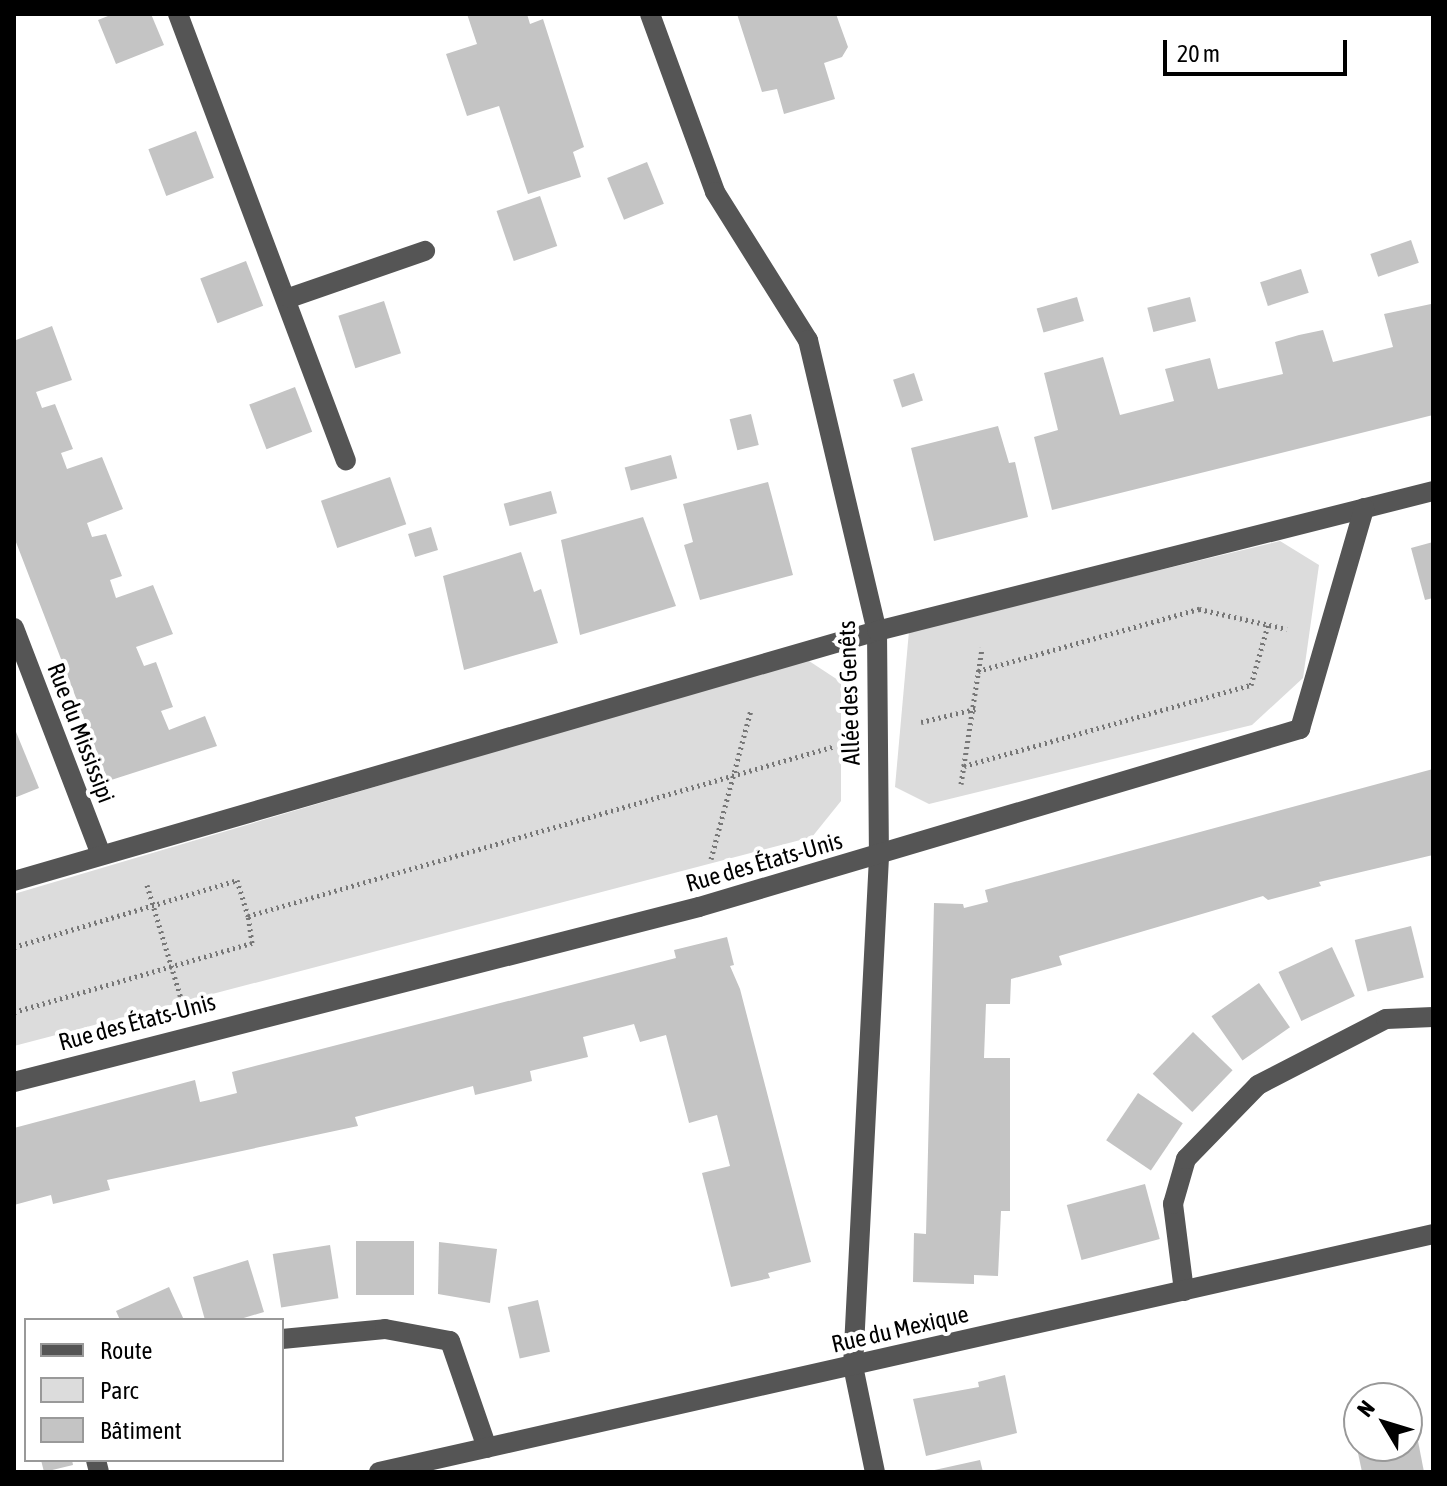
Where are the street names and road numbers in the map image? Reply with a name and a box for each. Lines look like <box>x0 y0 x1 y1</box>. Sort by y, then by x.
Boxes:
street label: Allée des Genêts <box>832 620 866 766</box>
street label: Rue du Mississipi <box>41 659 121 807</box>
street label: Rue des États-Unis <box>683 826 845 898</box>
street label: Rue des États-Unis <box>55 987 219 1057</box>
street label: Rue du Mexique <box>829 1299 971 1359</box>

